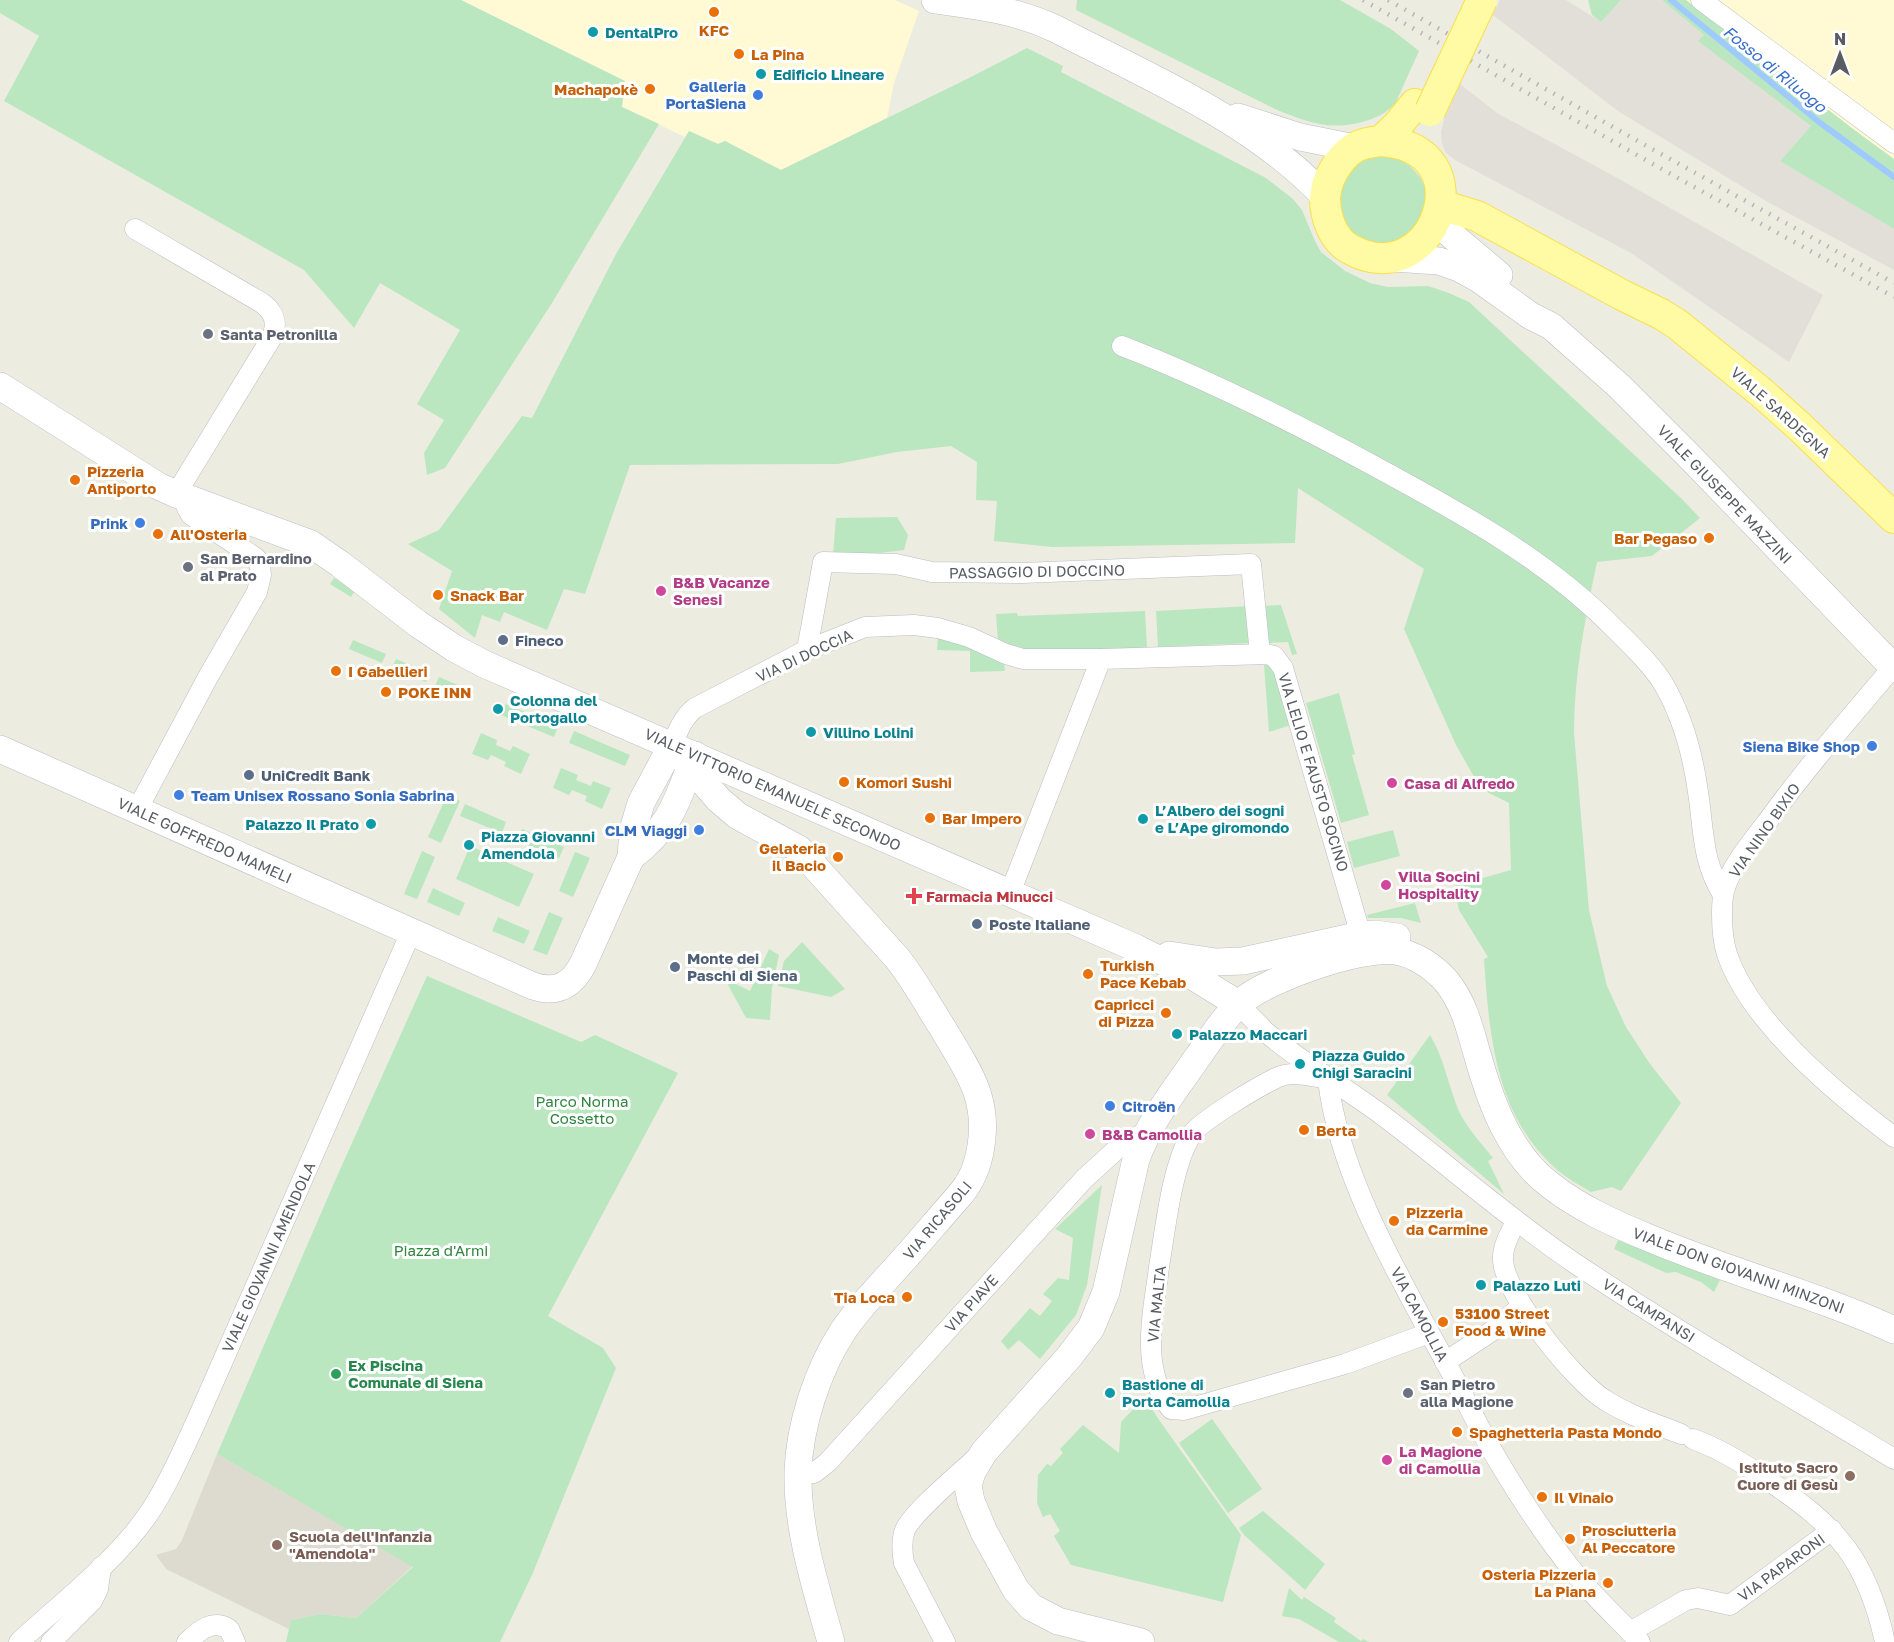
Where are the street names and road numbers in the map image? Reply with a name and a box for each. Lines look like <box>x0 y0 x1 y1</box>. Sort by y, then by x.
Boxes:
street label: VIALE SARDEGNA <box>1728 363 1834 461</box>
street label: VIALE GIUSEPPE MAZZINI <box>1654 421 1796 567</box>
street label: PASSAGGIO DI DOCCINO <box>949 560 1125 582</box>
street label: VIA DI DOCCIA <box>753 625 855 685</box>
street label: VIA LELIO E FAUSTO SOCINO <box>1275 670 1353 874</box>
street label: VIALE VITTORIO EMANUELE SECONDO <box>642 724 904 854</box>
street label: VIA NINO BIXIO <box>1725 779 1803 881</box>
street label: VIALE GOFFREDO MAMELI <box>115 793 295 887</box>
street label: VIALE GIOVANNI AMENDOLA <box>218 1159 318 1355</box>
street label: VIA RICASOLI <box>899 1177 975 1263</box>
street label: VIALE DON GIOVANNI MINZONI <box>1631 1223 1847 1317</box>
street label: VIA CAMOLLIA <box>1388 1264 1452 1364</box>
street label: VIA MALTA <box>1143 1265 1169 1343</box>
street label: VIA PIAVE <box>941 1271 1001 1335</box>
street label: VIA CAMPANSI <box>1599 1274 1699 1346</box>
street label: VIA PAPARONI <box>1734 1529 1828 1605</box>

